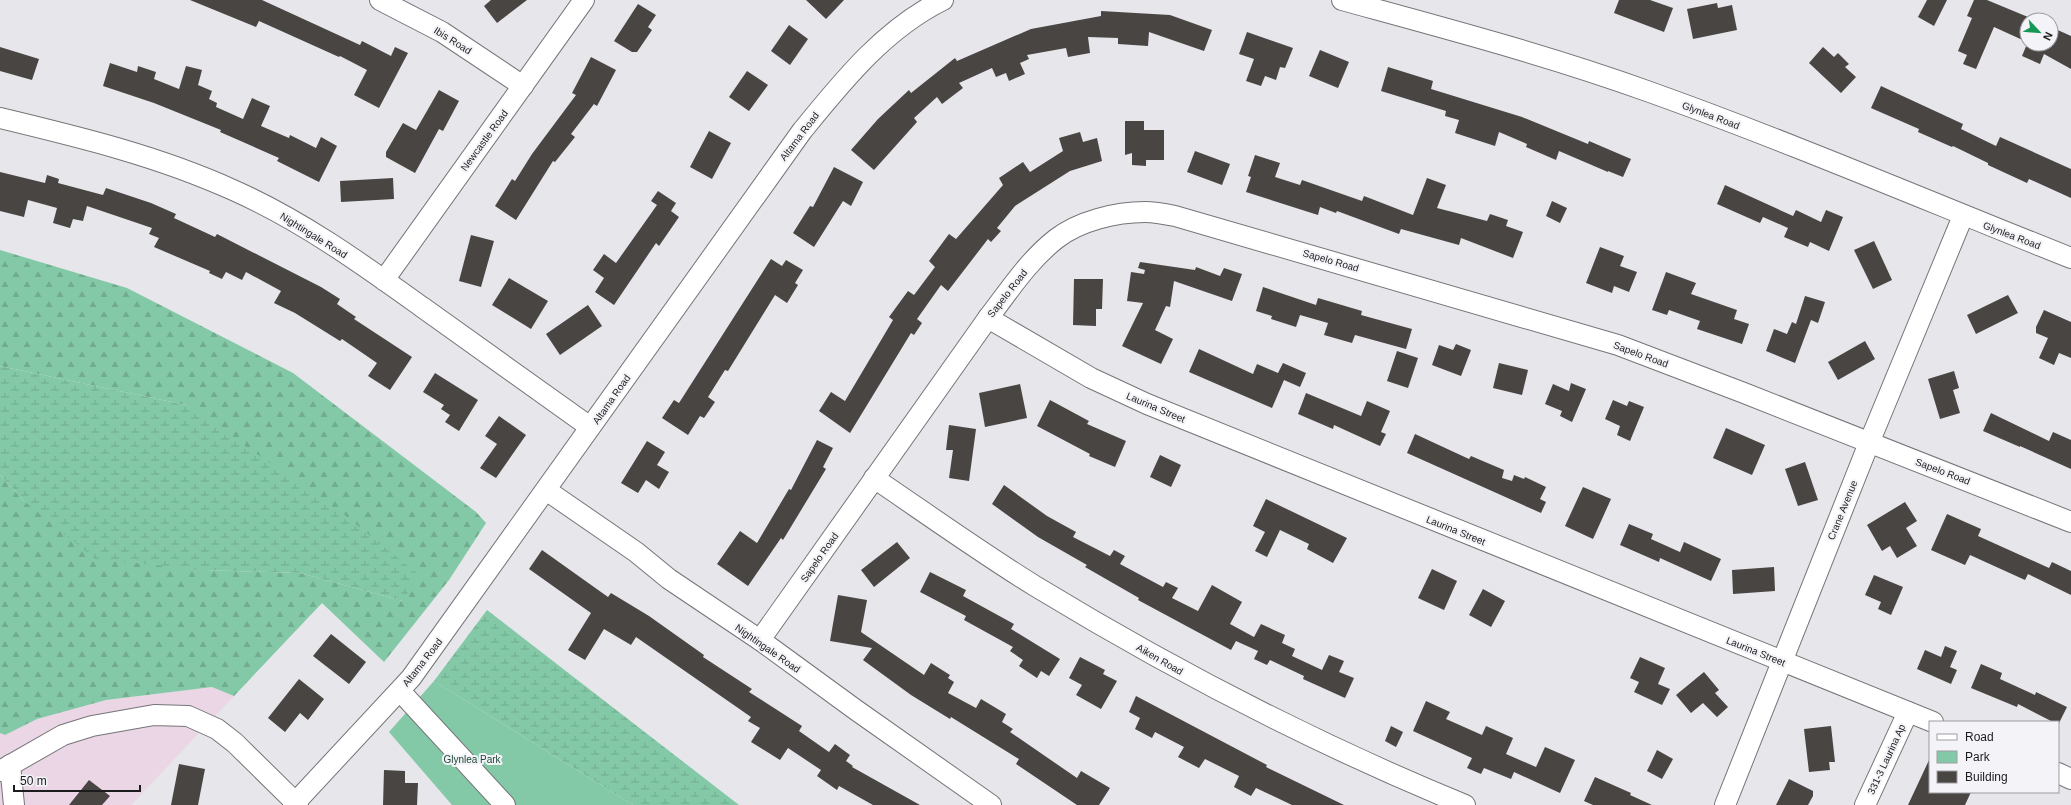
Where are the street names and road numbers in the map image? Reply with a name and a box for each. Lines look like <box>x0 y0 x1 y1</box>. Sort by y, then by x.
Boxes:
street label: Ibis Road <box>432 25 474 56</box>
street label: Glynlea Road <box>1681 99 1741 131</box>
street label: Newcastle Road <box>459 108 510 173</box>
street label: Altama Road <box>778 110 821 163</box>
street label: Nightingale Road <box>278 210 349 260</box>
street label: Glynlea Road <box>1982 219 2042 251</box>
street label: Sapelo Road <box>1302 247 1360 274</box>
street label: Sapelo Road <box>985 267 1030 319</box>
street label: Sapelo Road <box>1612 339 1670 370</box>
street label: Altama Road <box>590 372 632 426</box>
street label: Laurina Street <box>1125 390 1187 425</box>
street label: Sapelo Road <box>1914 456 1972 487</box>
street label: Crane Avenue <box>1826 478 1860 542</box>
street label: Laurina Street <box>1425 514 1487 547</box>
street label: Sapelo Road <box>798 530 840 584</box>
street label: Nightingale Road <box>733 622 802 675</box>
street label: Laurina Street <box>1725 635 1787 668</box>
street label: Altama Road <box>400 636 445 688</box>
street label: Aiken Road <box>1135 642 1185 677</box>
street label: 331-3 Laurina Ap <box>1865 722 1908 796</box>

